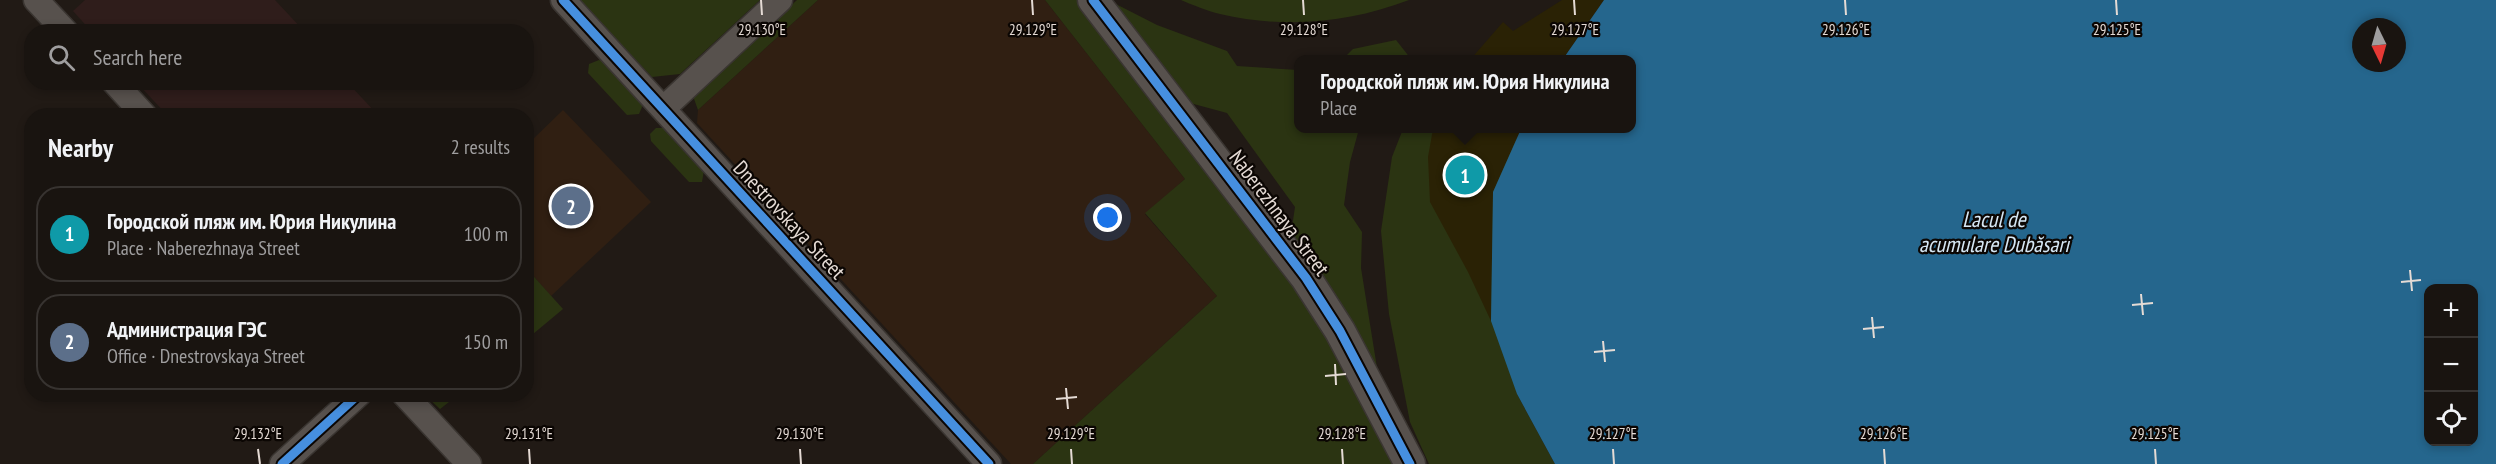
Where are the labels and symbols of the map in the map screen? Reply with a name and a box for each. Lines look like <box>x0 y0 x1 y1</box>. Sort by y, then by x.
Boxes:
north arrow <box>2352 18 2406 72</box>
text: 29.130°E <box>738 20 786 39</box>
text: 29.129°E <box>1009 20 1057 39</box>
text: 29.128°E <box>1280 20 1328 39</box>
text: 29.127°E <box>1551 20 1599 39</box>
text: 29.126°E <box>1822 20 1870 39</box>
text: 29.125°E <box>2093 20 2141 39</box>
street label: Naberezhnaya Street <box>1223 145 1336 281</box>
pin: 1 <box>1446 152 1484 198</box>
street label: Dnestrovskaya Street <box>728 155 851 285</box>
pin: 2 <box>552 184 590 228</box>
your location <box>1093 203 1122 232</box>
water label: Lacul de acumulare Dubăsari <box>1919 205 2072 258</box>
text: 29.132°E <box>234 424 282 443</box>
text: 29.131°E <box>505 424 553 443</box>
text: 29.130°E <box>776 424 824 443</box>
text: 29.129°E <box>1047 424 1095 443</box>
text: 29.128°E <box>1318 424 1366 443</box>
text: 29.127°E <box>1589 424 1637 443</box>
text: 29.126°E <box>1860 424 1908 443</box>
text: 29.125°E <box>2131 424 2179 443</box>

